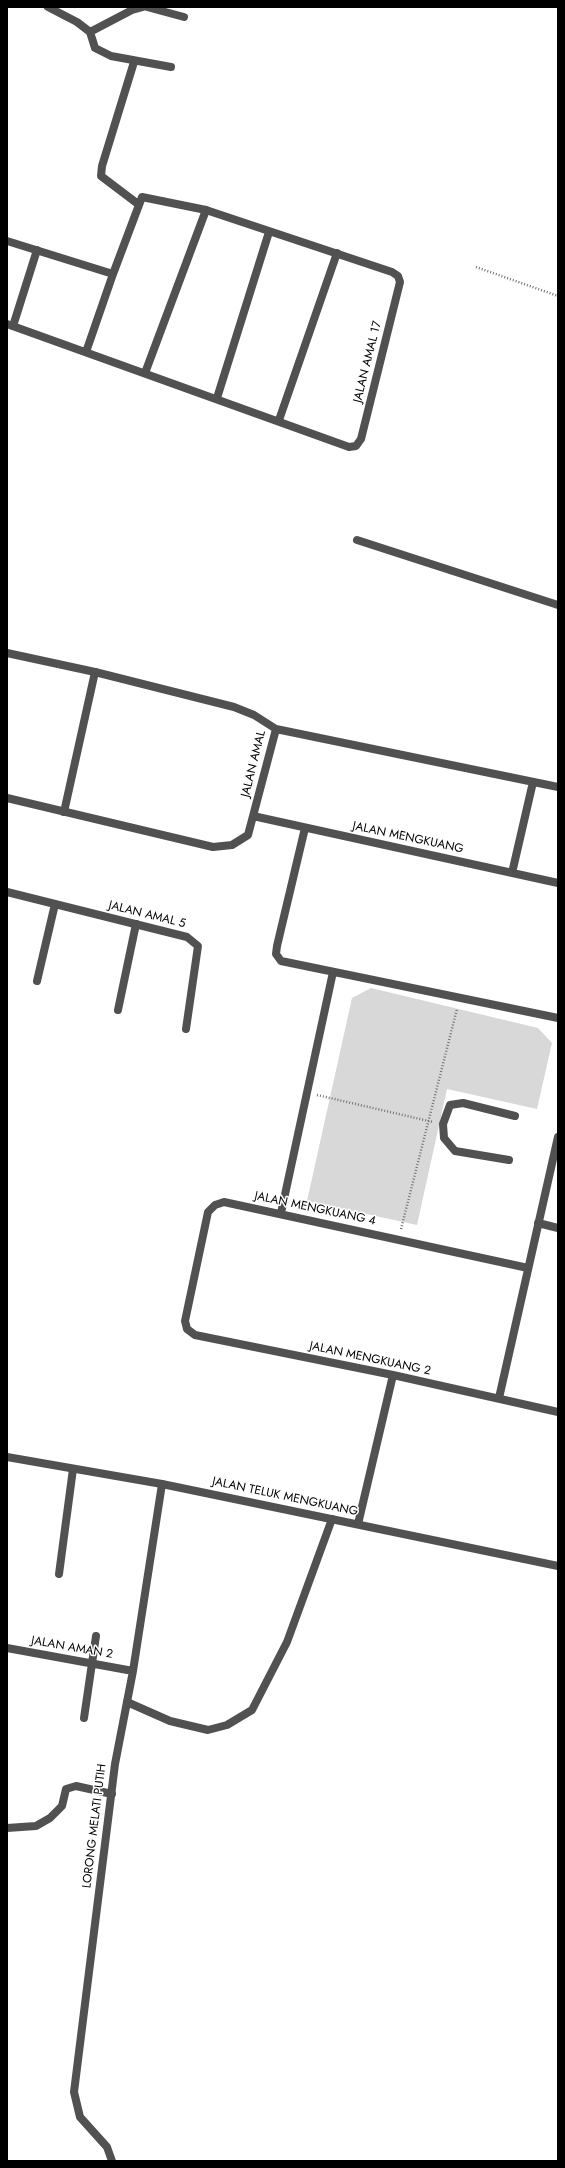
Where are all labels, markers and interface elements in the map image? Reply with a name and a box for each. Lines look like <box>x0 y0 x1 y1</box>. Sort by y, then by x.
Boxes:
street label: JALAN AMAL 17 <box>351 320 385 404</box>
street label: JALAN AMAL <box>239 729 269 799</box>
street label: JALAN MENGKUANG <box>351 819 465 857</box>
street label: JALAN AMAL 5 <box>107 898 187 932</box>
street label: JALAN MENGKUANG 4 <box>253 1189 377 1229</box>
street label: JALAN MENGKUANG 2 <box>308 1339 432 1379</box>
street label: JALAN TELUK MENGKUANG <box>211 1475 359 1519</box>
street label: JALAN AMAN 2 <box>30 1634 114 1662</box>
street label: LORONG MELATI PUTIH <box>80 1763 110 1889</box>

